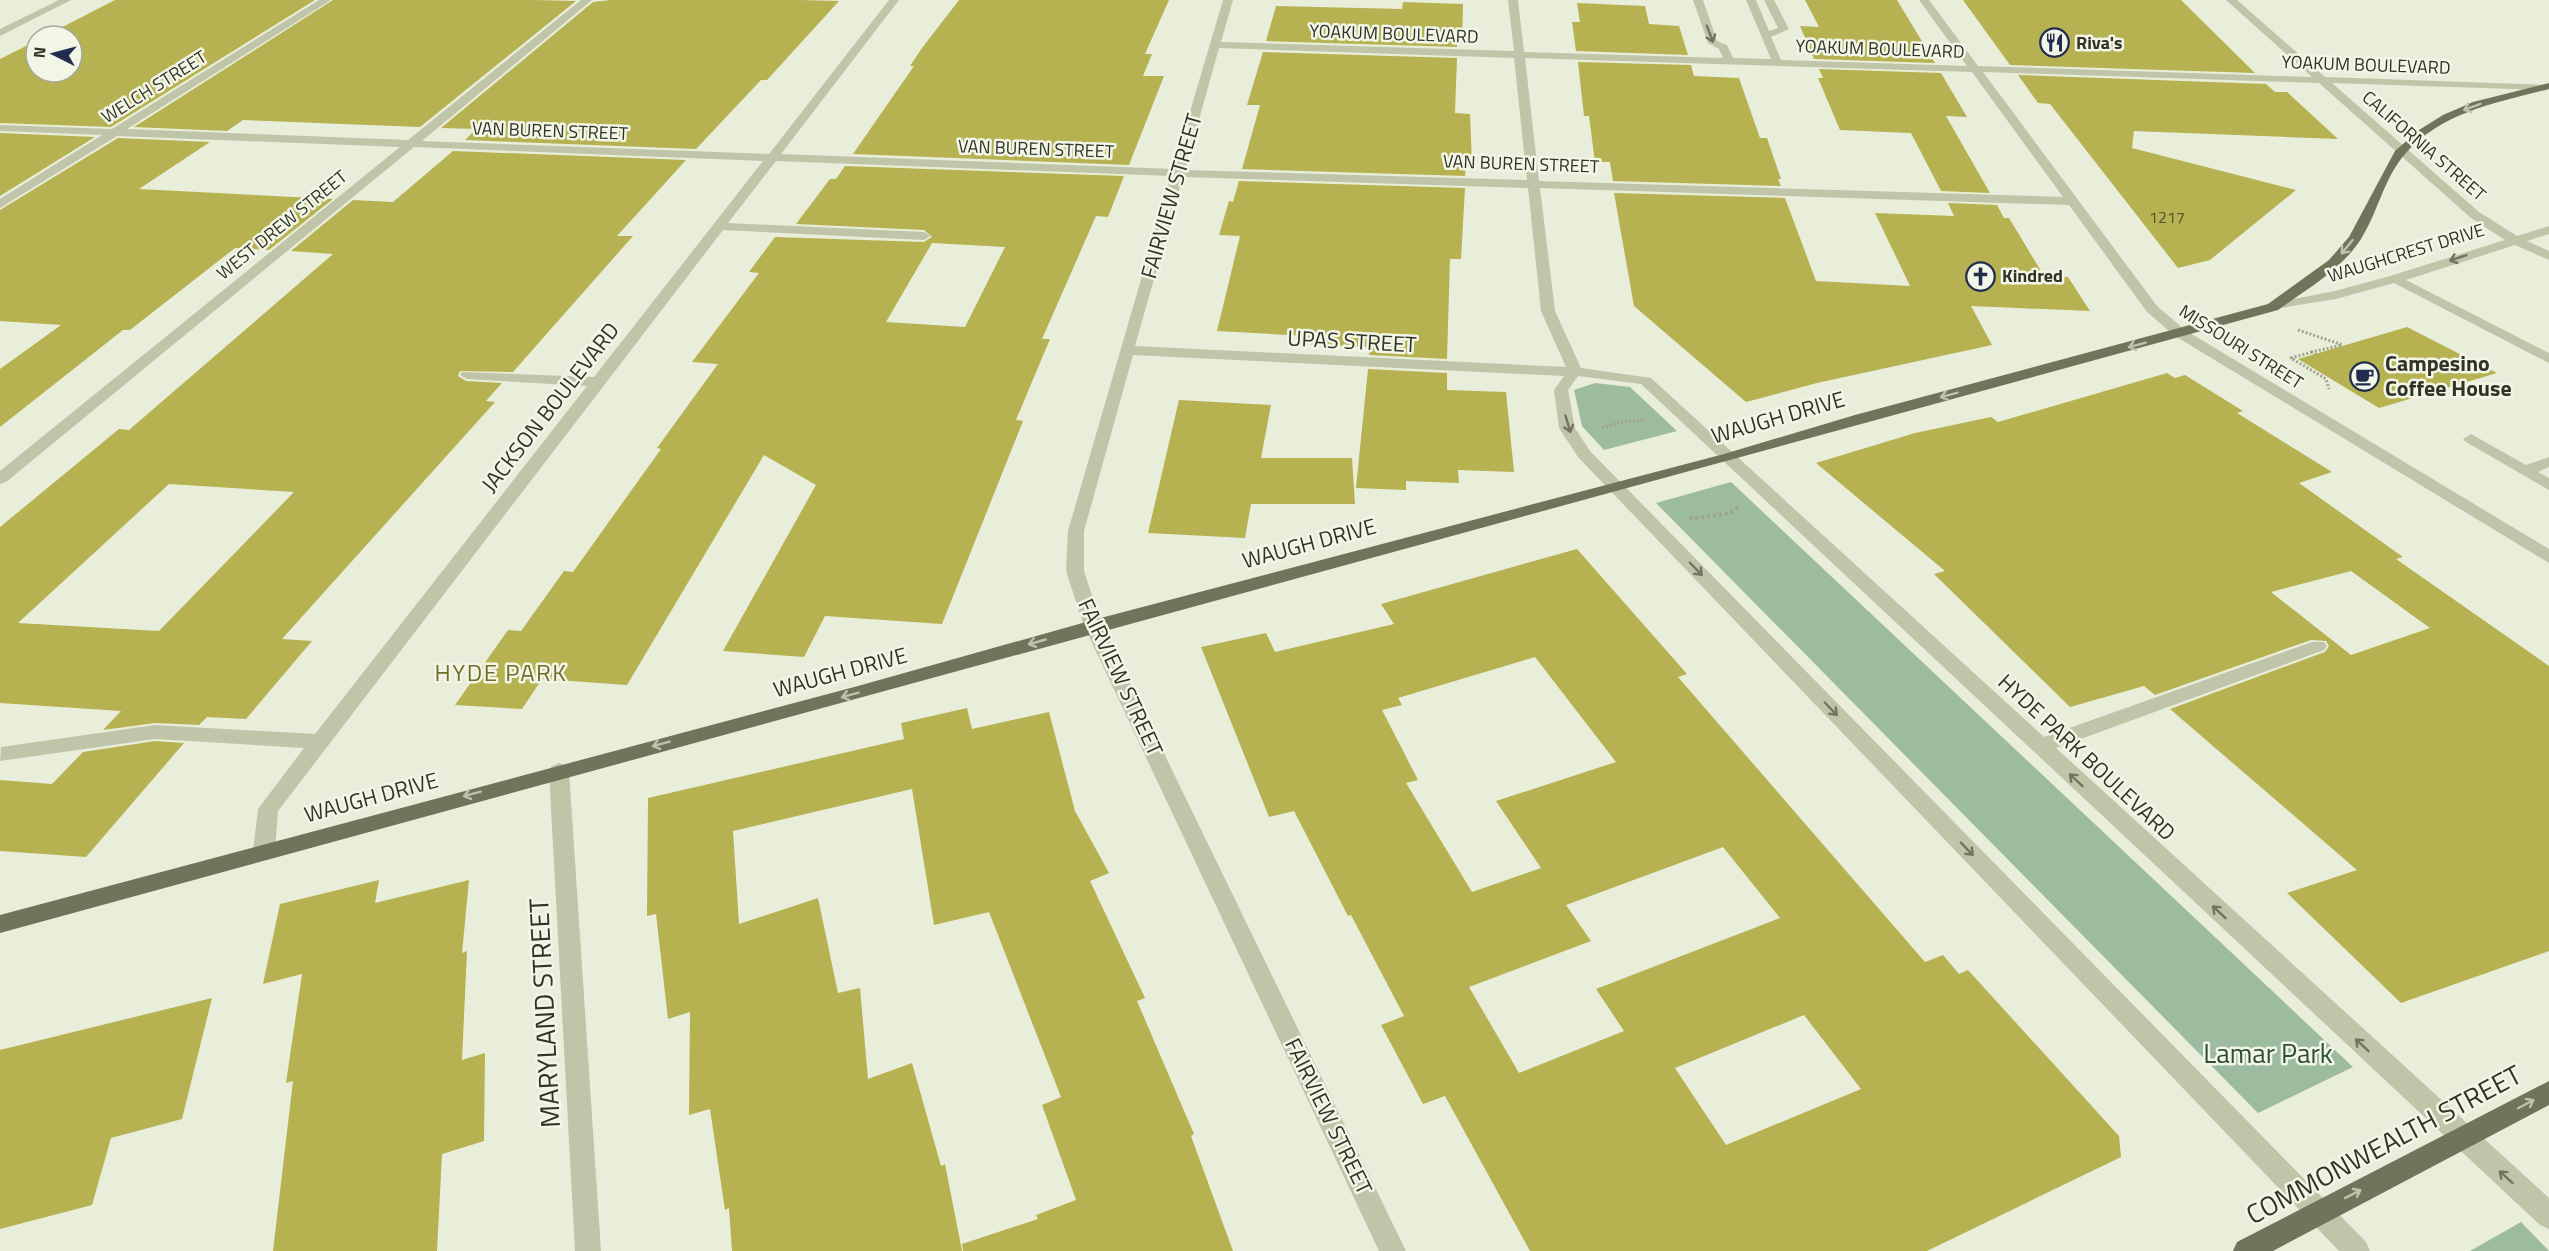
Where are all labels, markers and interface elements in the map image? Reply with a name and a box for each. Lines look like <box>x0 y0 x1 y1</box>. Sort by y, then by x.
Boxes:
street label: YOAKUM BOULEVARD <box>1309 17 1479 50</box>
north arrow <box>24 24 84 84</box>
one-way arrow <box>1705 24 1716 42</box>
restaurant icon: Riva's <box>2039 27 2071 59</box>
place label: Riva's <box>2076 29 2123 56</box>
street label: YOAKUM BOULEVARD <box>1795 32 1965 65</box>
street label: WELCH STREET <box>96 43 212 130</box>
text: N <box>27 46 52 59</box>
street label: YOAKUM BOULEVARD <box>2281 48 2451 81</box>
street label: CALIFORNIA STREET <box>2356 84 2493 208</box>
one-way arrow <box>2463 102 2482 113</box>
street label: FAIRVIEW STREET <box>1131 109 1211 283</box>
street label: VAN BUREN STREET <box>471 114 629 147</box>
street label: VAN BUREN STREET <box>957 132 1115 165</box>
street label: VAN BUREN STREET <box>1442 147 1600 180</box>
street label: WEST DREW STREET <box>211 163 353 286</box>
house number: 1217 <box>2149 205 2185 229</box>
street label: WAUGHCREST DRIVE <box>2324 216 2488 289</box>
one-way arrow <box>2341 239 2354 255</box>
one-way arrow <box>2448 253 2467 264</box>
church icon: Kindred <box>1965 260 1997 292</box>
place label: Kindred <box>2002 262 2063 289</box>
street label: MISSOURI STREET <box>2174 298 2309 396</box>
street label: JACKSON BOULEVARD <box>473 315 627 499</box>
street label: UPAS STREET <box>1287 321 1418 361</box>
one-way arrow <box>2128 340 2147 351</box>
place label: Campesino Coffee House <box>2385 346 2512 405</box>
cafe icon: Campesino Coffee House <box>2348 360 2380 392</box>
street label: WAUGH DRIVE <box>1707 382 1849 452</box>
one-way arrow <box>1939 390 1958 401</box>
one-way arrow <box>1563 414 1574 433</box>
street label: WAUGH DRIVE <box>1238 509 1380 577</box>
one-way arrow <box>1688 562 1703 577</box>
street label: FAIRVIEW STREET <box>1070 593 1173 762</box>
one-way arrow <box>1028 637 1047 648</box>
street label: WAUGH DRIVE <box>769 638 911 706</box>
district label: HYDE PARK <box>435 654 567 690</box>
street label: HYDE PARK BOULEVARD <box>1990 665 2184 849</box>
one-way arrow <box>840 690 859 701</box>
one-way arrow <box>1824 702 1838 717</box>
one-way arrow <box>652 739 671 751</box>
street label: WAUGH DRIVE <box>300 763 442 831</box>
one-way arrow <box>2069 773 2084 787</box>
one-way arrow <box>463 789 482 801</box>
one-way arrow <box>1960 842 1974 857</box>
street label: MARYLAND STREET <box>517 897 570 1129</box>
one-way arrow <box>2212 905 2227 919</box>
street label: FAIRVIEW STREET <box>1276 1032 1382 1200</box>
park label: Lamar Park <box>2203 1032 2333 1073</box>
one-way arrow <box>2355 1038 2370 1052</box>
street label: COMMONWEALTH STREET <box>2238 1054 2528 1234</box>
one-way arrow <box>2517 1098 2535 1109</box>
one-way arrow <box>2499 1170 2514 1184</box>
one-way arrow <box>2344 1188 2361 1200</box>

